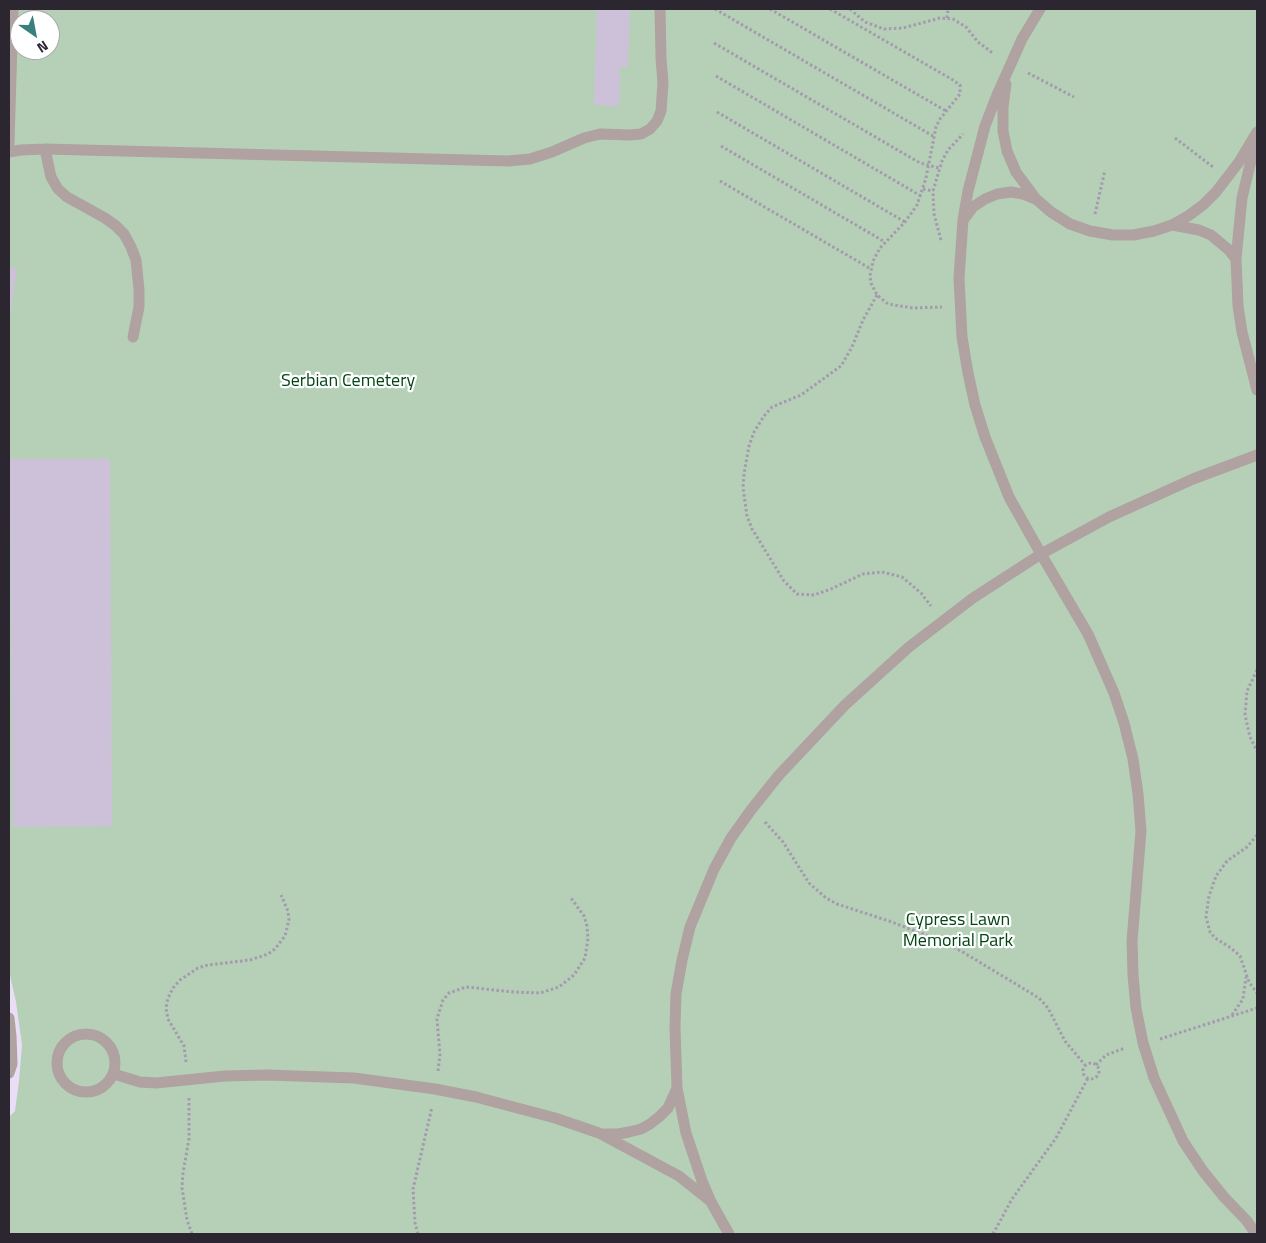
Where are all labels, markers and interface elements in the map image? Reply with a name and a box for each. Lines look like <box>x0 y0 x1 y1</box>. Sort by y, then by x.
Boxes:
north arrow <box>10 10 60 60</box>
text: N <box>33 36 53 59</box>
park label: Serbian Cemetery <box>281 371 415 393</box>
park label: Cypress Lawn Memorial Park <box>903 910 1013 952</box>

